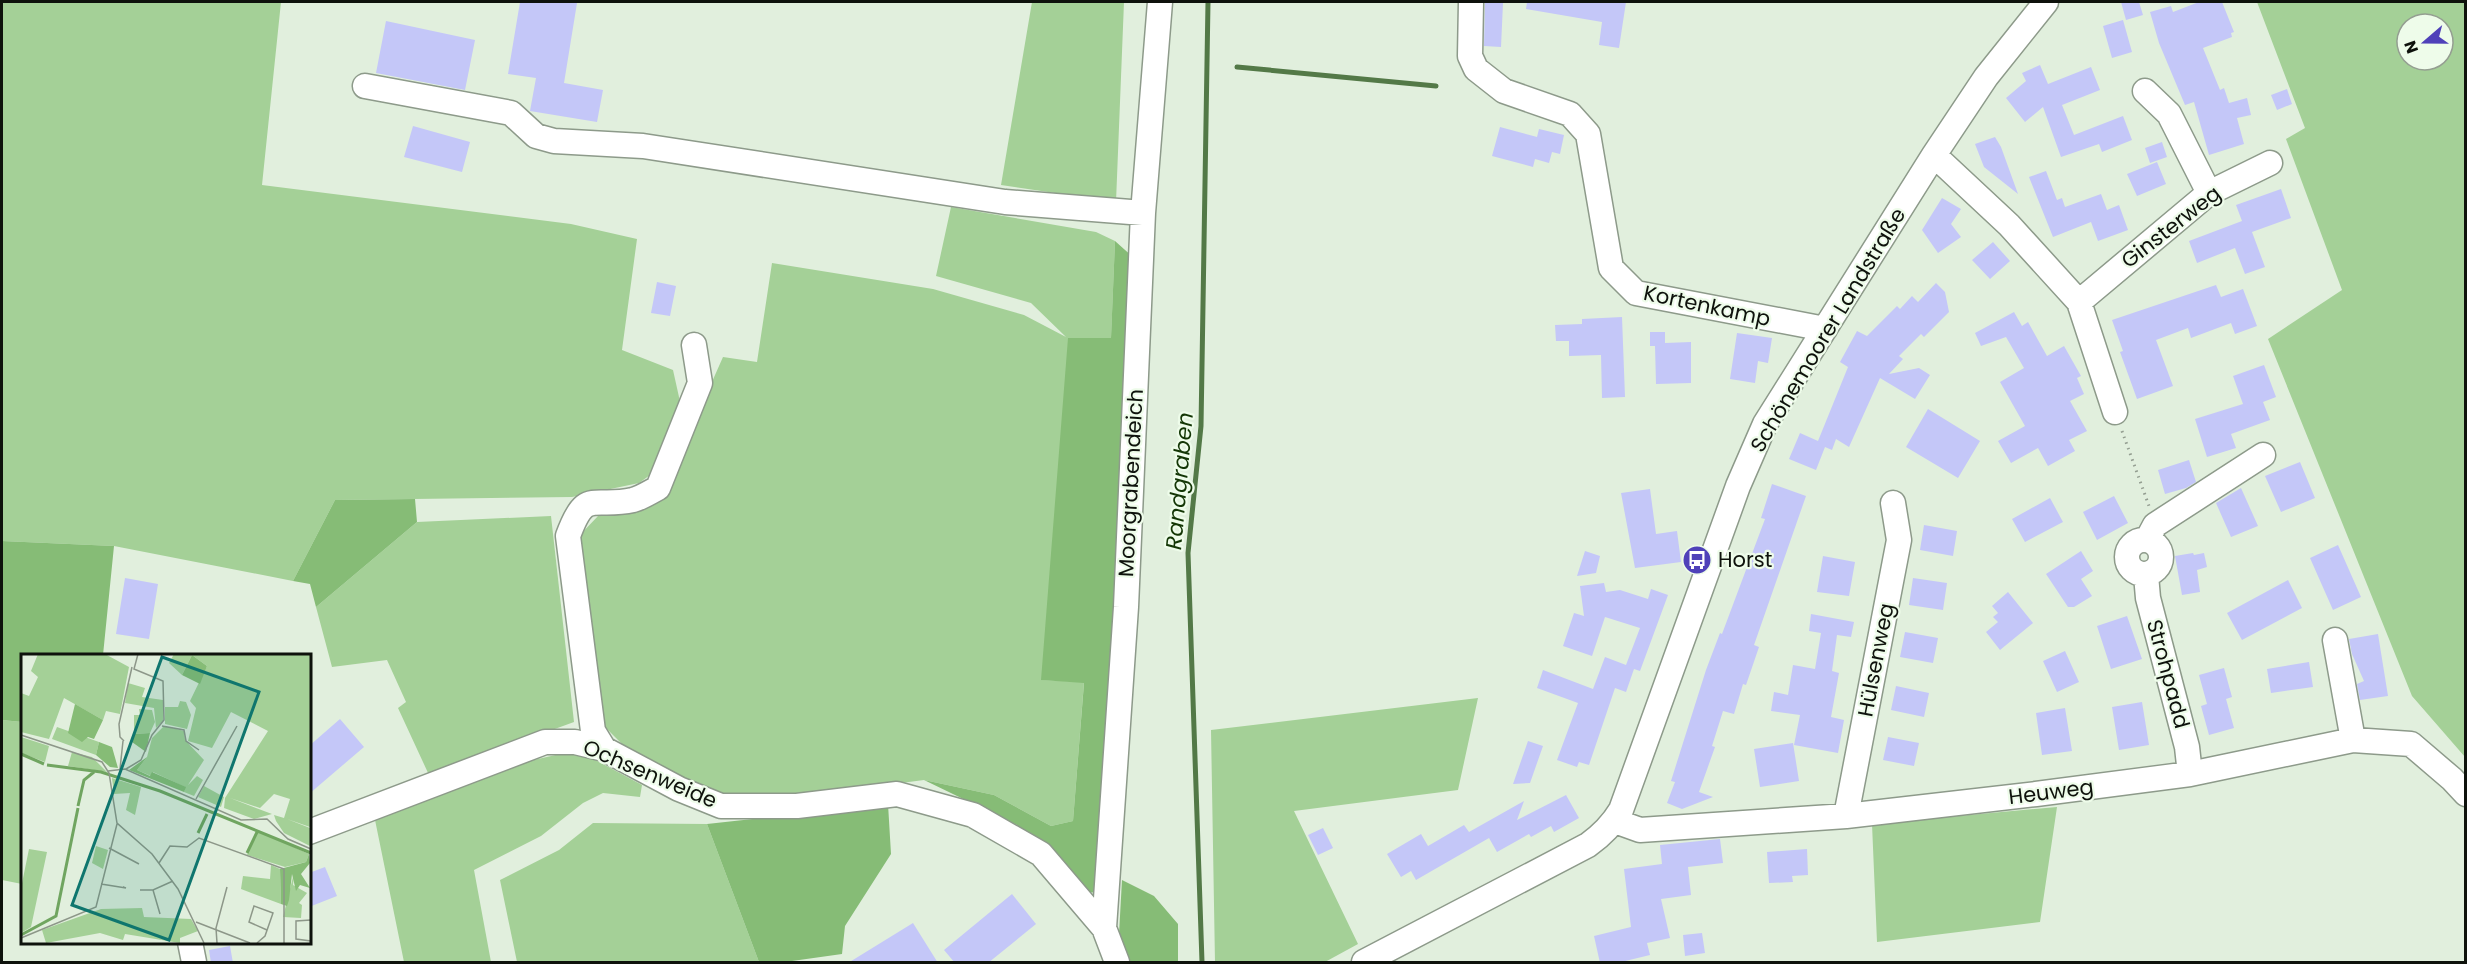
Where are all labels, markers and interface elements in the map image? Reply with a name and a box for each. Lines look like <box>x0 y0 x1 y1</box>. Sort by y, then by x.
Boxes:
north arrow <box>2395 12 2455 72</box>
text: N <box>2399 37 2424 57</box>
street label: Ginsterweg <box>2115 179 2226 275</box>
street label: Schönemoorer Landstraße <box>1743 202 1912 457</box>
street label: Kortenkamp <box>1641 278 1773 333</box>
street label: Moorgrabendeich <box>1111 388 1150 578</box>
water label: Randgraben <box>1158 411 1201 551</box>
bus stop icon: Horst <box>1681 544 1713 576</box>
place label: Horst <box>1718 545 1772 574</box>
street label: Hülsenweg <box>1850 601 1901 719</box>
street label: Strohpadd <box>2140 616 2197 731</box>
inset map <box>21 654 310 943</box>
street label: Ochsenweide <box>579 732 722 815</box>
street label: Heuweg <box>2007 772 2095 811</box>

